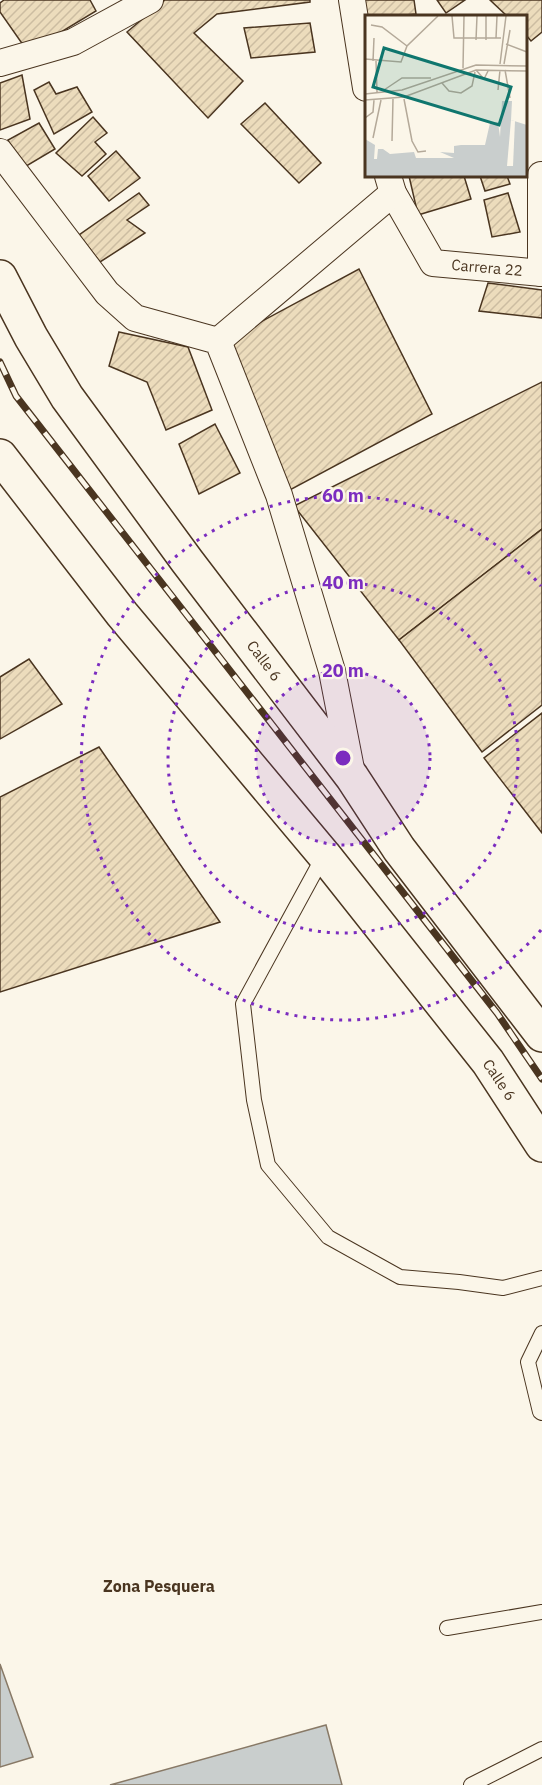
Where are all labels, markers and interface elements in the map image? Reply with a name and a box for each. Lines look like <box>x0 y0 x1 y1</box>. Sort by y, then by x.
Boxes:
inset map <box>365 15 527 177</box>
street label: Carrera 22 <box>451 255 523 280</box>
text: 60 m <box>322 484 364 507</box>
text: 40 m <box>322 571 364 594</box>
street label: Calle 6 <box>243 637 286 685</box>
text: 20 m <box>322 659 364 682</box>
centre of rings <box>333 748 353 768</box>
street label: Calle 6 <box>479 1055 520 1104</box>
district label: Zona Pesquera <box>103 1576 215 1596</box>

